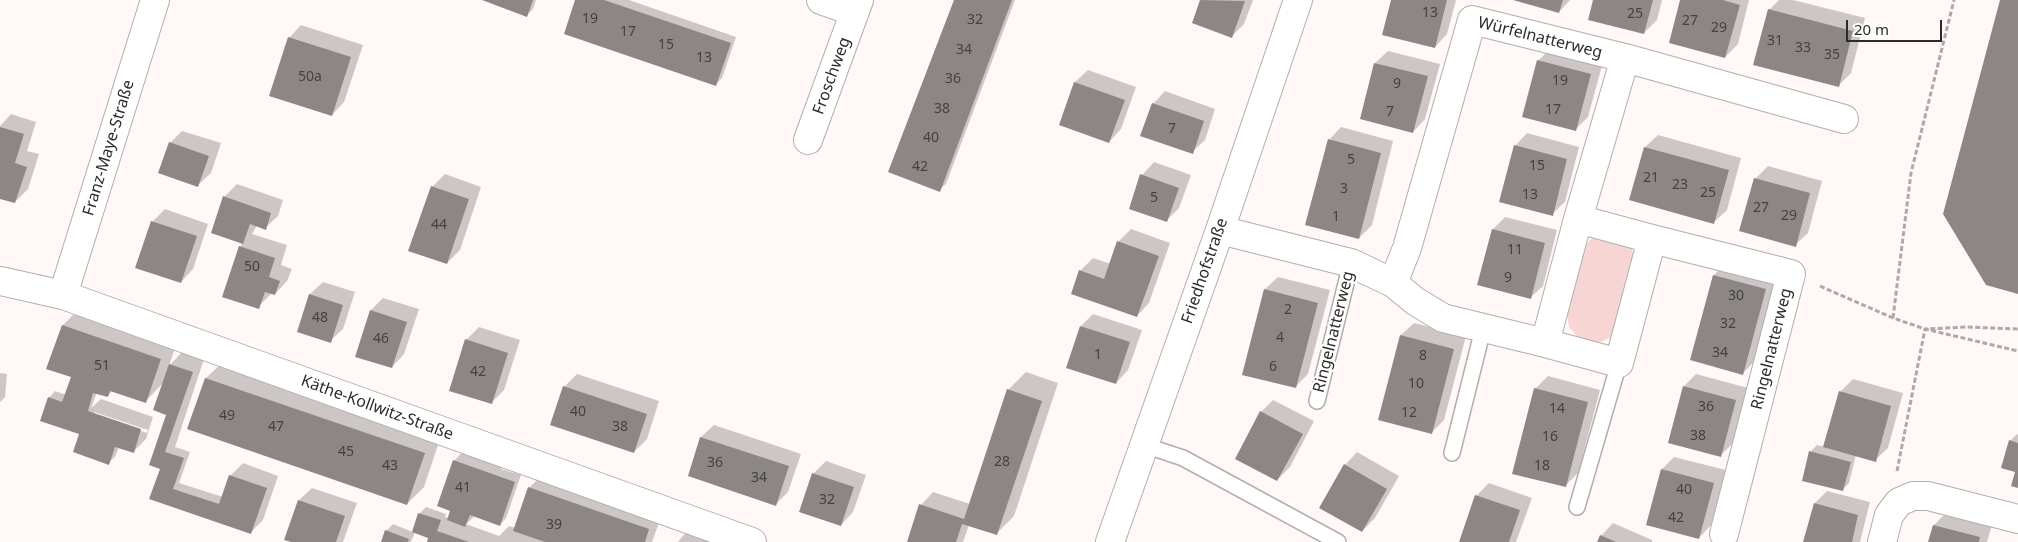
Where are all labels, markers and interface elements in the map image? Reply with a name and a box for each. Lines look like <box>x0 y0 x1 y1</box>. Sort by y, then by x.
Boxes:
house number: 13 <box>1422 5 1438 21</box>
house number: 25 <box>1627 6 1643 22</box>
scale bar <box>1848 10 1944 42</box>
house number: 19 <box>582 11 598 27</box>
house number: 32 <box>967 12 983 28</box>
street label: Würfelnatterweg <box>1476 13 1604 63</box>
house number: 27 <box>1682 13 1698 29</box>
text: 20 m <box>1854 19 1889 39</box>
house number: 29 <box>1711 20 1727 36</box>
house number: 17 <box>620 24 636 40</box>
house number: 31 <box>1767 33 1783 49</box>
street label: Froschweg <box>809 35 855 117</box>
house number: 15 <box>658 37 674 53</box>
house number: 33 <box>1795 40 1811 56</box>
house number: 34 <box>956 42 972 58</box>
house number: 35 <box>1824 47 1840 63</box>
house number: 13 <box>696 50 712 66</box>
house number: 50a <box>298 69 322 85</box>
house number: 36 <box>945 71 961 87</box>
house number: 19 <box>1552 73 1568 89</box>
house number: 9 <box>1393 76 1401 92</box>
street label: Franz-Maye-Straße <box>79 78 139 218</box>
house number: 38 <box>934 101 950 117</box>
house number: 17 <box>1545 102 1561 118</box>
house number: 7 <box>1386 104 1394 120</box>
house number: 7 <box>1168 121 1176 137</box>
house number: 40 <box>923 130 939 146</box>
house number: 5 <box>1347 152 1355 168</box>
house number: 15 <box>1529 158 1545 174</box>
house number: 42 <box>912 159 928 175</box>
house number: 21 <box>1643 170 1659 186</box>
house number: 23 <box>1672 177 1688 193</box>
house number: 3 <box>1340 181 1348 197</box>
house number: 25 <box>1700 185 1716 201</box>
house number: 13 <box>1522 187 1538 203</box>
house number: 5 <box>1150 190 1158 206</box>
house number: 27 <box>1753 200 1769 216</box>
house number: 29 <box>1781 208 1797 224</box>
house number: 1 <box>1332 209 1340 225</box>
street label: Friedhofstraße <box>1178 215 1232 327</box>
house number: 44 <box>431 217 447 233</box>
house number: 11 <box>1507 242 1523 258</box>
house number: 50 <box>244 259 260 275</box>
street label: Ringelnatterweg <box>1310 269 1358 395</box>
house number: 9 <box>1504 270 1512 286</box>
street label: Ringelnatterweg <box>1748 286 1796 412</box>
house number: 30 <box>1728 288 1744 304</box>
house number: 2 <box>1284 302 1292 318</box>
house number: 48 <box>312 310 328 326</box>
house number: 32 <box>1720 316 1736 332</box>
house number: 4 <box>1276 330 1284 346</box>
house number: 46 <box>373 331 389 347</box>
house number: 34 <box>1712 345 1728 361</box>
house number: 1 <box>1094 347 1102 363</box>
house number: 8 <box>1419 348 1427 364</box>
house number: 51 <box>94 358 110 374</box>
house number: 6 <box>1269 359 1277 375</box>
house number: 42 <box>470 364 486 380</box>
street label: Käthe-Kollwitz-Straße <box>298 372 456 444</box>
house number: 10 <box>1408 376 1424 392</box>
house number: 36 <box>1698 399 1714 415</box>
house number: 14 <box>1549 401 1565 417</box>
house number: 40 <box>570 404 586 420</box>
house number: 12 <box>1401 405 1417 421</box>
house number: 49 <box>219 408 235 424</box>
house number: 47 <box>268 419 284 435</box>
house number: 38 <box>612 419 628 435</box>
house number: 38 <box>1690 428 1706 444</box>
house number: 16 <box>1542 429 1558 445</box>
house number: 45 <box>338 444 354 460</box>
house number: 28 <box>994 454 1010 470</box>
house number: 36 <box>707 455 723 471</box>
house number: 43 <box>382 458 398 474</box>
house number: 18 <box>1534 458 1550 474</box>
house number: 34 <box>751 470 767 486</box>
house number: 41 <box>455 480 471 496</box>
house number: 40 <box>1676 482 1692 498</box>
house number: 32 <box>819 492 835 508</box>
house number: 42 <box>1668 510 1684 526</box>
house number: 39 <box>546 517 562 533</box>

